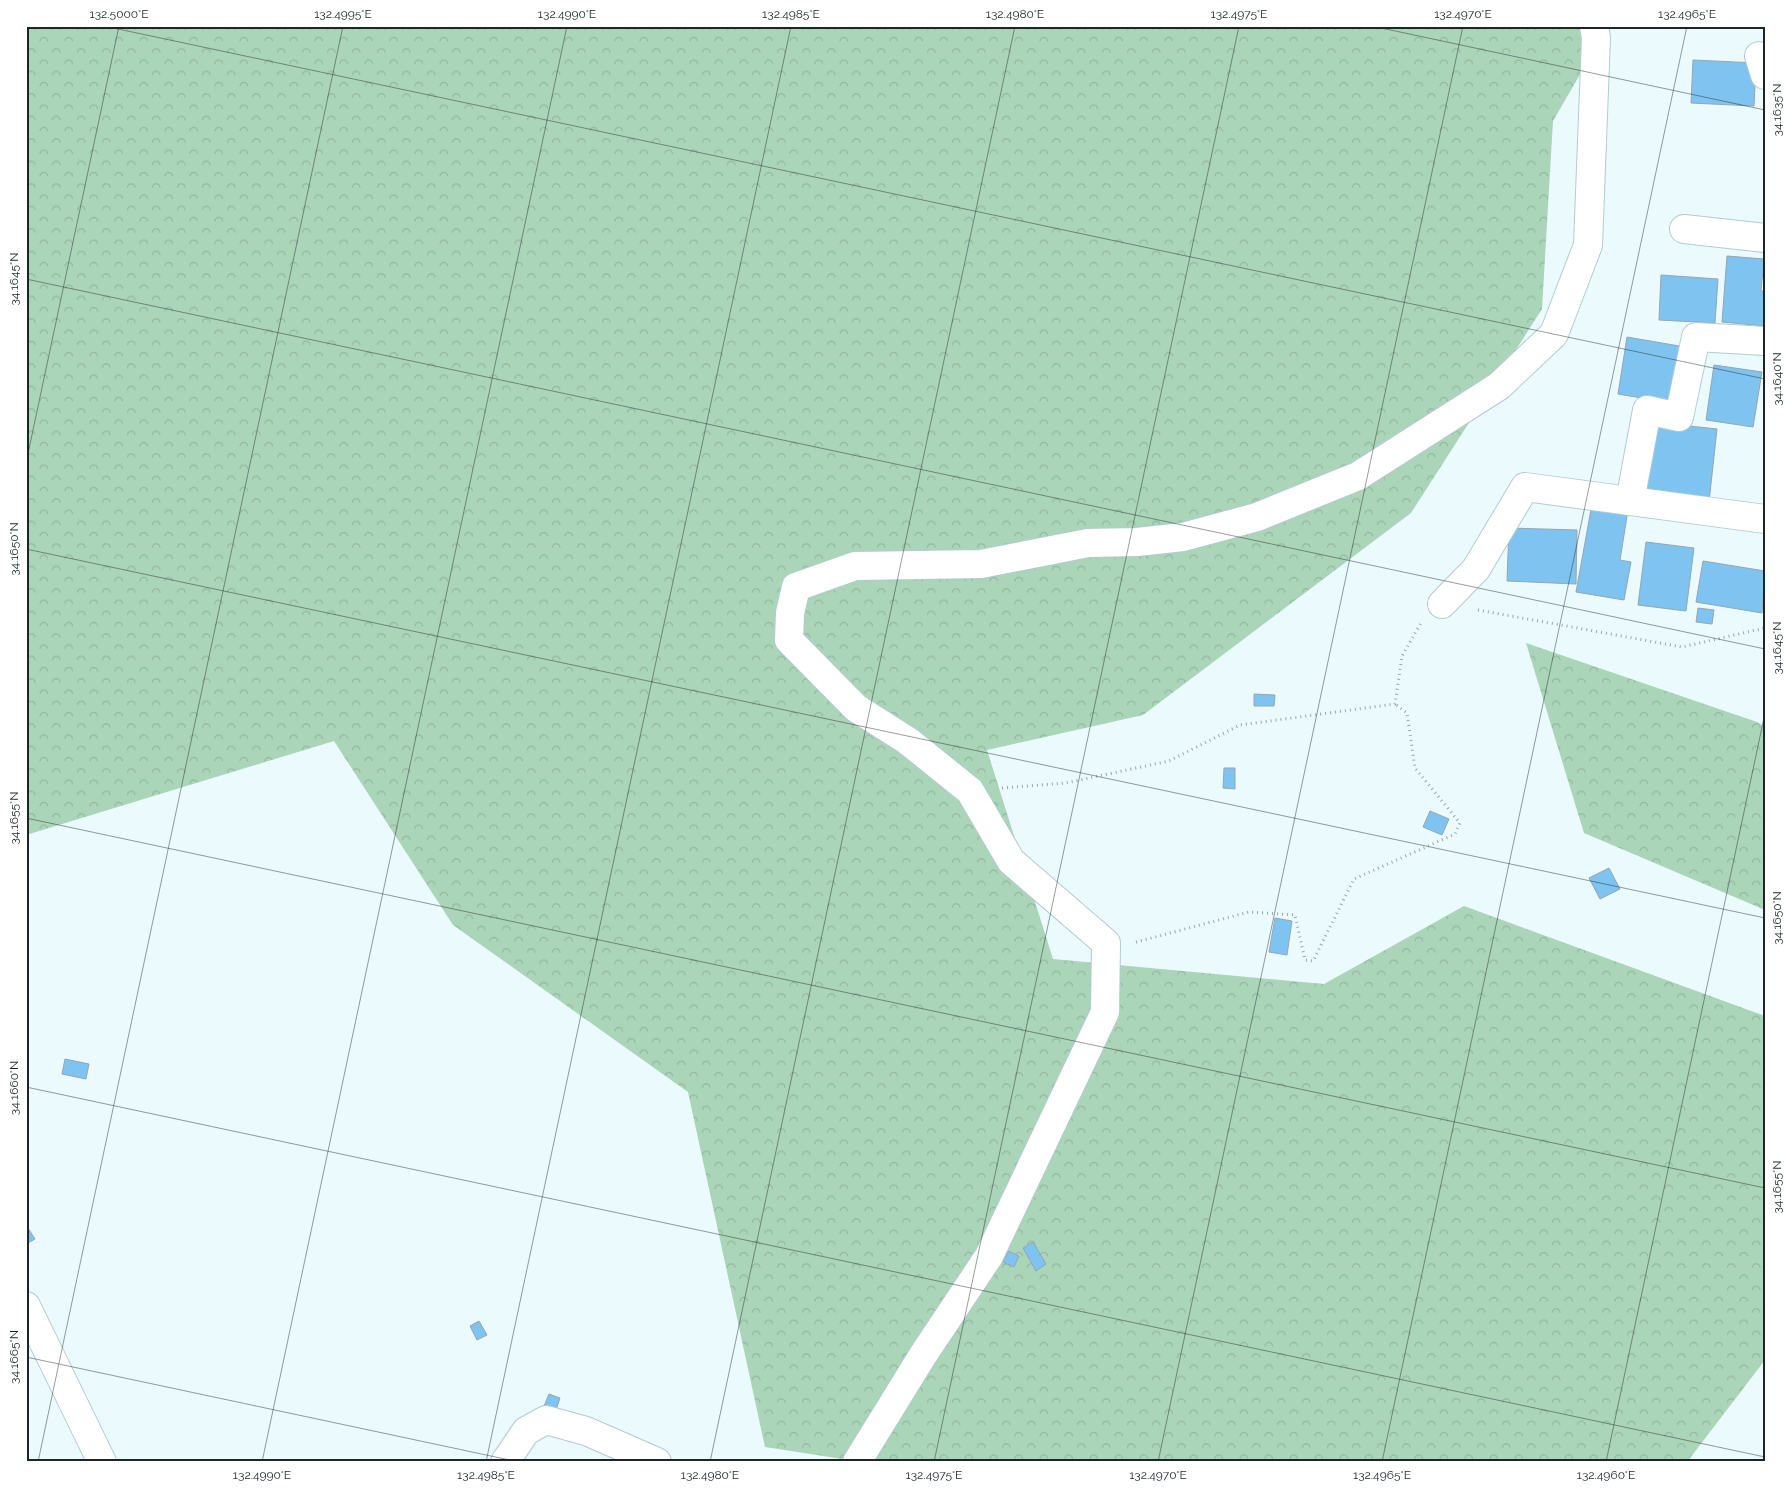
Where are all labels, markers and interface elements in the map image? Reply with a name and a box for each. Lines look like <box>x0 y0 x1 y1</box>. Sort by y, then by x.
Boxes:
text: 132.5000°E <box>90 7 148 21</box>
text: 132.4995°E <box>314 7 372 21</box>
text: 132.4990°E <box>538 7 596 21</box>
text: 132.4985°E <box>762 7 820 21</box>
text: 132.4980°E <box>986 7 1044 21</box>
text: 132.4975°E <box>1211 7 1267 21</box>
text: 132.4970°E <box>1434 7 1492 21</box>
text: 132.4965°E <box>1658 7 1716 21</box>
text: 34.1635°N <box>1770 83 1784 137</box>
text: 34.1645°N <box>7 252 21 306</box>
text: 34.1640°N <box>1770 352 1784 406</box>
text: 34.1650°N <box>7 522 21 576</box>
text: 34.1645°N <box>1770 621 1784 675</box>
text: 34.1655°N <box>7 791 21 845</box>
text: 34.1650°N <box>1770 891 1784 945</box>
text: 34.1660°N <box>7 1061 21 1115</box>
text: 34.1655°N <box>1770 1160 1784 1214</box>
text: 34.1665°N <box>7 1330 21 1384</box>
text: 132.4990°E <box>233 1468 291 1482</box>
text: 132.4985°E <box>457 1468 515 1482</box>
text: 132.4980°E <box>681 1468 739 1482</box>
text: 132.4975°E <box>906 1468 962 1482</box>
text: 132.4970°E <box>1129 1468 1187 1482</box>
text: 132.4965°E <box>1353 1468 1411 1482</box>
text: 132.4960°E <box>1577 1468 1635 1482</box>

